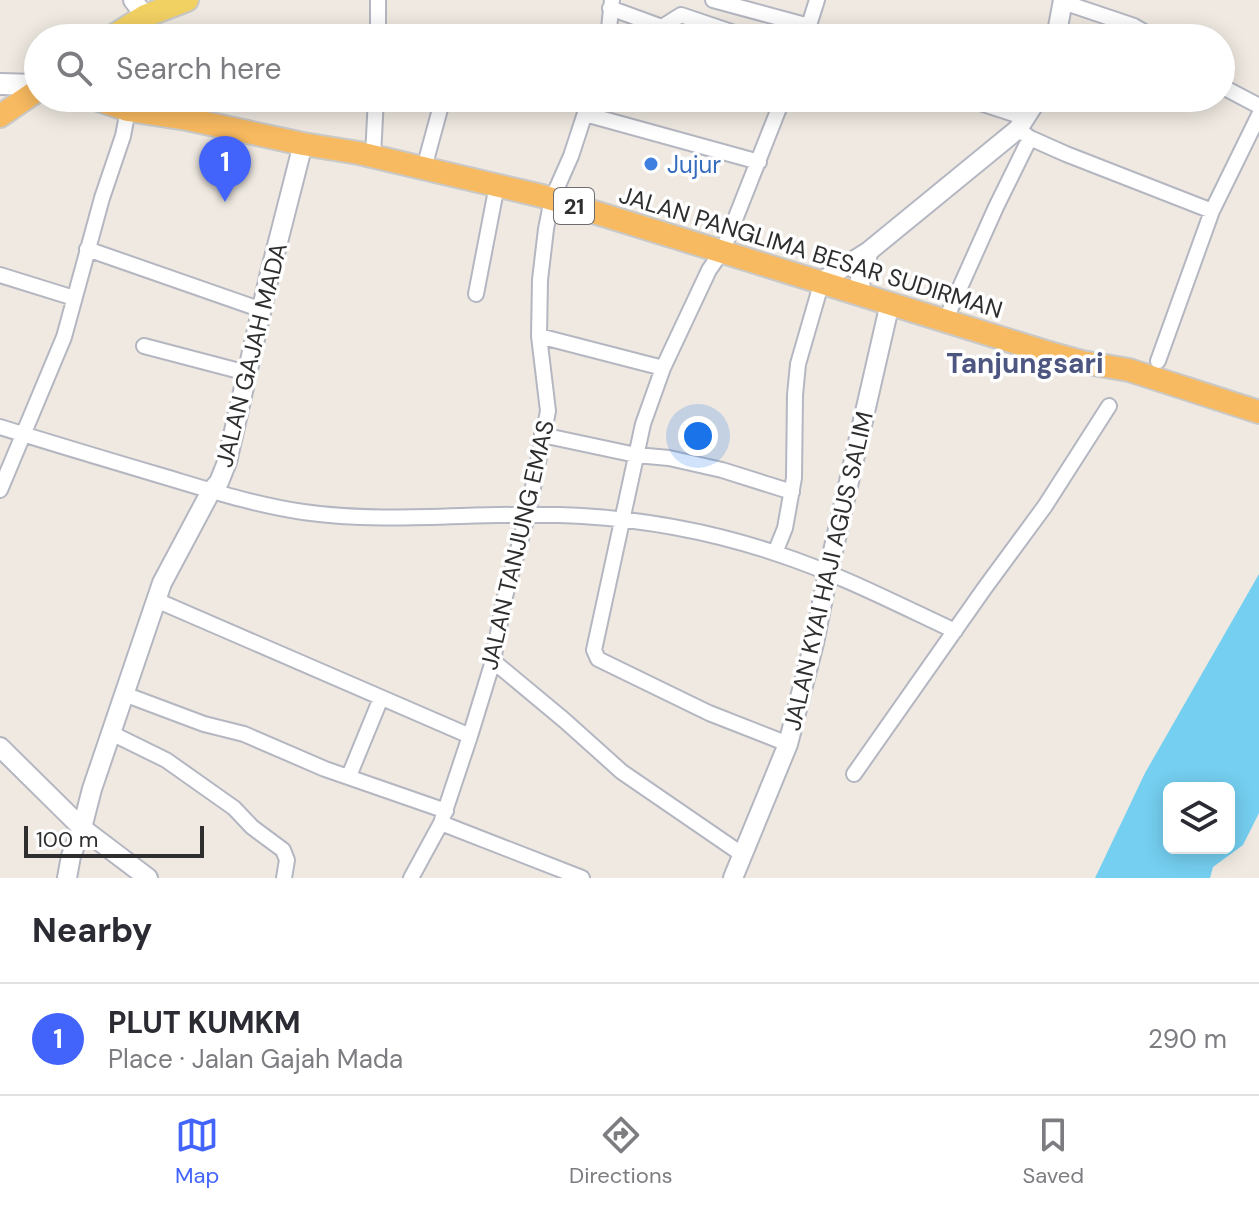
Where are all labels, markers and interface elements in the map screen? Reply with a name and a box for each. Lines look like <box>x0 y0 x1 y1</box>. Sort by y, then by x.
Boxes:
search box <box>24 24 1235 112</box>
icon: search <box>52 46 96 90</box>
text: Search here <box>116 49 282 88</box>
pin: 1 <box>199 136 251 202</box>
place label: Jujur <box>667 149 721 180</box>
marker: Jujur <box>642 155 660 173</box>
street label: JALAN PANGLIMA BESAR SUDIRMAN <box>616 179 1006 325</box>
road number: 21 <box>554 188 594 224</box>
street label: JALAN GAJAH MADA <box>208 239 294 470</box>
district label: Tanjungsari <box>946 345 1104 382</box>
street label: JALAN KYAI HAJI AGUS SALIM <box>776 408 880 734</box>
your location <box>678 416 718 456</box>
street label: JALAN TANJUNG EMAS <box>473 417 561 673</box>
map controls <box>1163 782 1235 854</box>
button: layers <box>1163 782 1235 854</box>
scale bar <box>24 822 204 858</box>
text: 100 m <box>36 825 98 854</box>
text: Nearby <box>32 908 152 953</box>
text: PLUT KUMKM <box>108 1003 301 1042</box>
text: 1 <box>53 1022 63 1056</box>
text: 290 m <box>1148 1022 1227 1056</box>
text: Place · Jalan Gajah Mada <box>108 1042 403 1076</box>
tab: Map <box>175 1113 219 1190</box>
tab: Directions <box>569 1113 673 1190</box>
tab: Saved <box>1022 1113 1084 1190</box>

